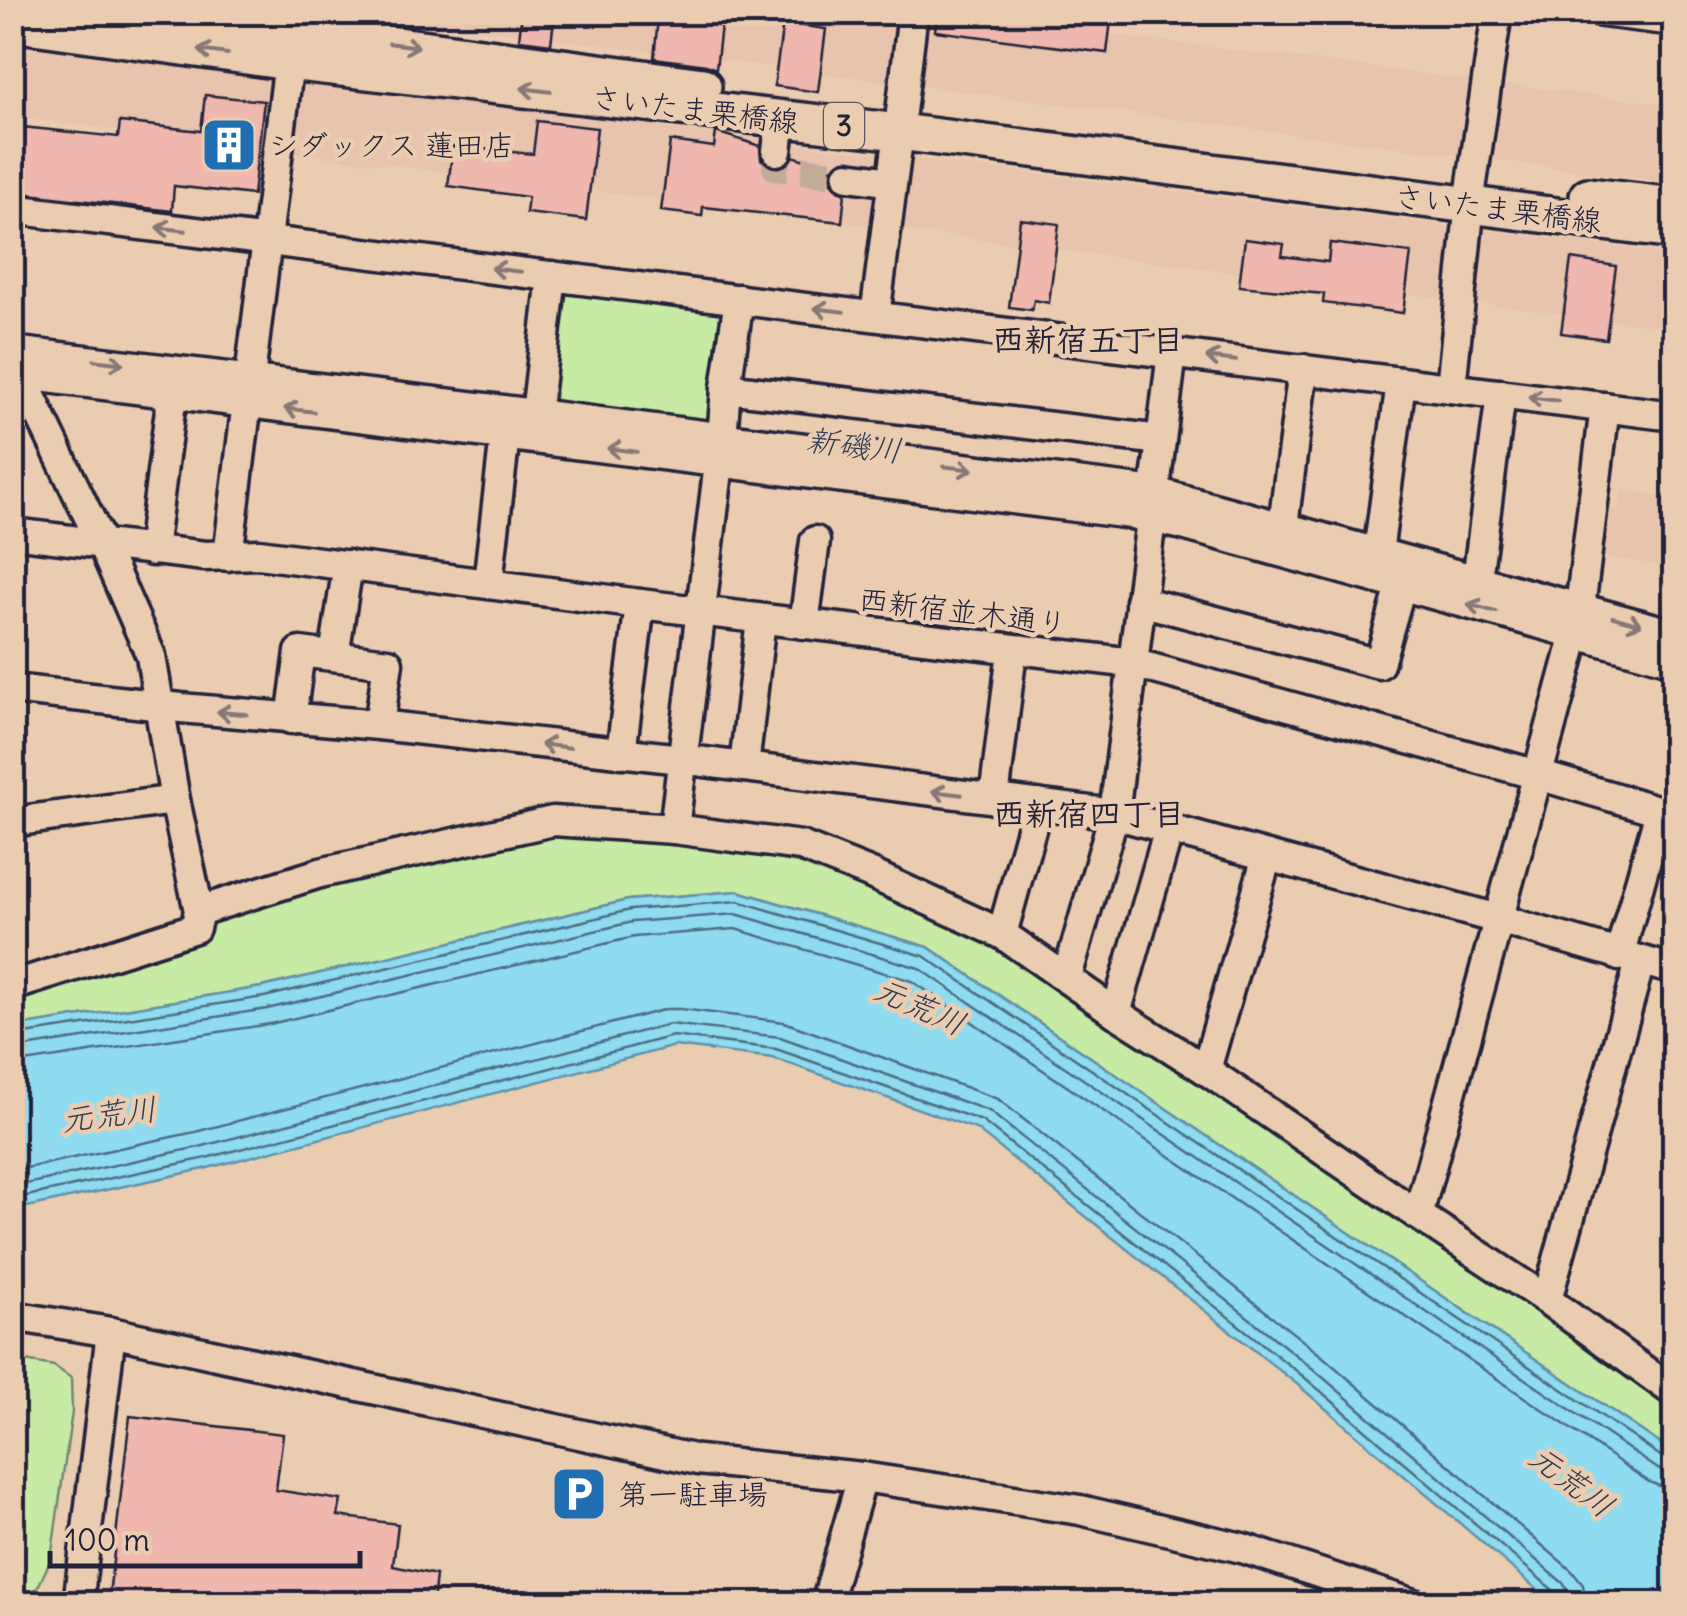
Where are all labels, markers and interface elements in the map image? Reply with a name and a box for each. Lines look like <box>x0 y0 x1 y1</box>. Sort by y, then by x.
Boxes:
one-way arrow <box>387 37 419 55</box>
one-way arrow <box>197 42 230 60</box>
street label: さいたま栗橋線 <box>589 77 801 141</box>
one-way arrow <box>520 80 552 99</box>
road number: 3 <box>824 103 864 149</box>
building icon: シダックス 蓮田店 <box>199 115 259 175</box>
place label: シダックス 蓮田店 <box>268 126 515 164</box>
street label: さいたま栗橋線 <box>1392 176 1604 240</box>
one-way arrow <box>155 219 187 238</box>
one-way arrow <box>490 260 523 279</box>
one-way arrow <box>813 300 845 319</box>
district label: 西新宿五丁目 <box>992 319 1184 360</box>
one-way arrow <box>1205 349 1237 368</box>
one-way arrow <box>93 353 125 371</box>
one-way arrow <box>1527 389 1560 408</box>
one-way arrow <box>284 400 316 419</box>
water label: 新磯川 <box>804 419 904 471</box>
one-way arrow <box>606 441 639 459</box>
one-way arrow <box>941 459 973 477</box>
street label: 西新宿並木通り <box>856 579 1070 643</box>
one-way arrow <box>1467 598 1499 617</box>
one-way arrow <box>1611 613 1643 631</box>
one-way arrow <box>216 704 249 723</box>
one-way arrow <box>540 736 572 754</box>
one-way arrow <box>932 783 964 802</box>
district label: 西新宿四丁目 <box>993 793 1185 834</box>
water label: 元荒川 <box>868 968 972 1044</box>
water label: 元荒川 <box>59 1088 159 1140</box>
water label: 元荒川 <box>1521 1436 1623 1526</box>
parking icon: 第一駐車場 <box>549 1464 609 1524</box>
place label: 第一駐車場 <box>618 1475 768 1513</box>
scale bar <box>50 1506 360 1568</box>
text: 100 m <box>65 1521 150 1559</box>

